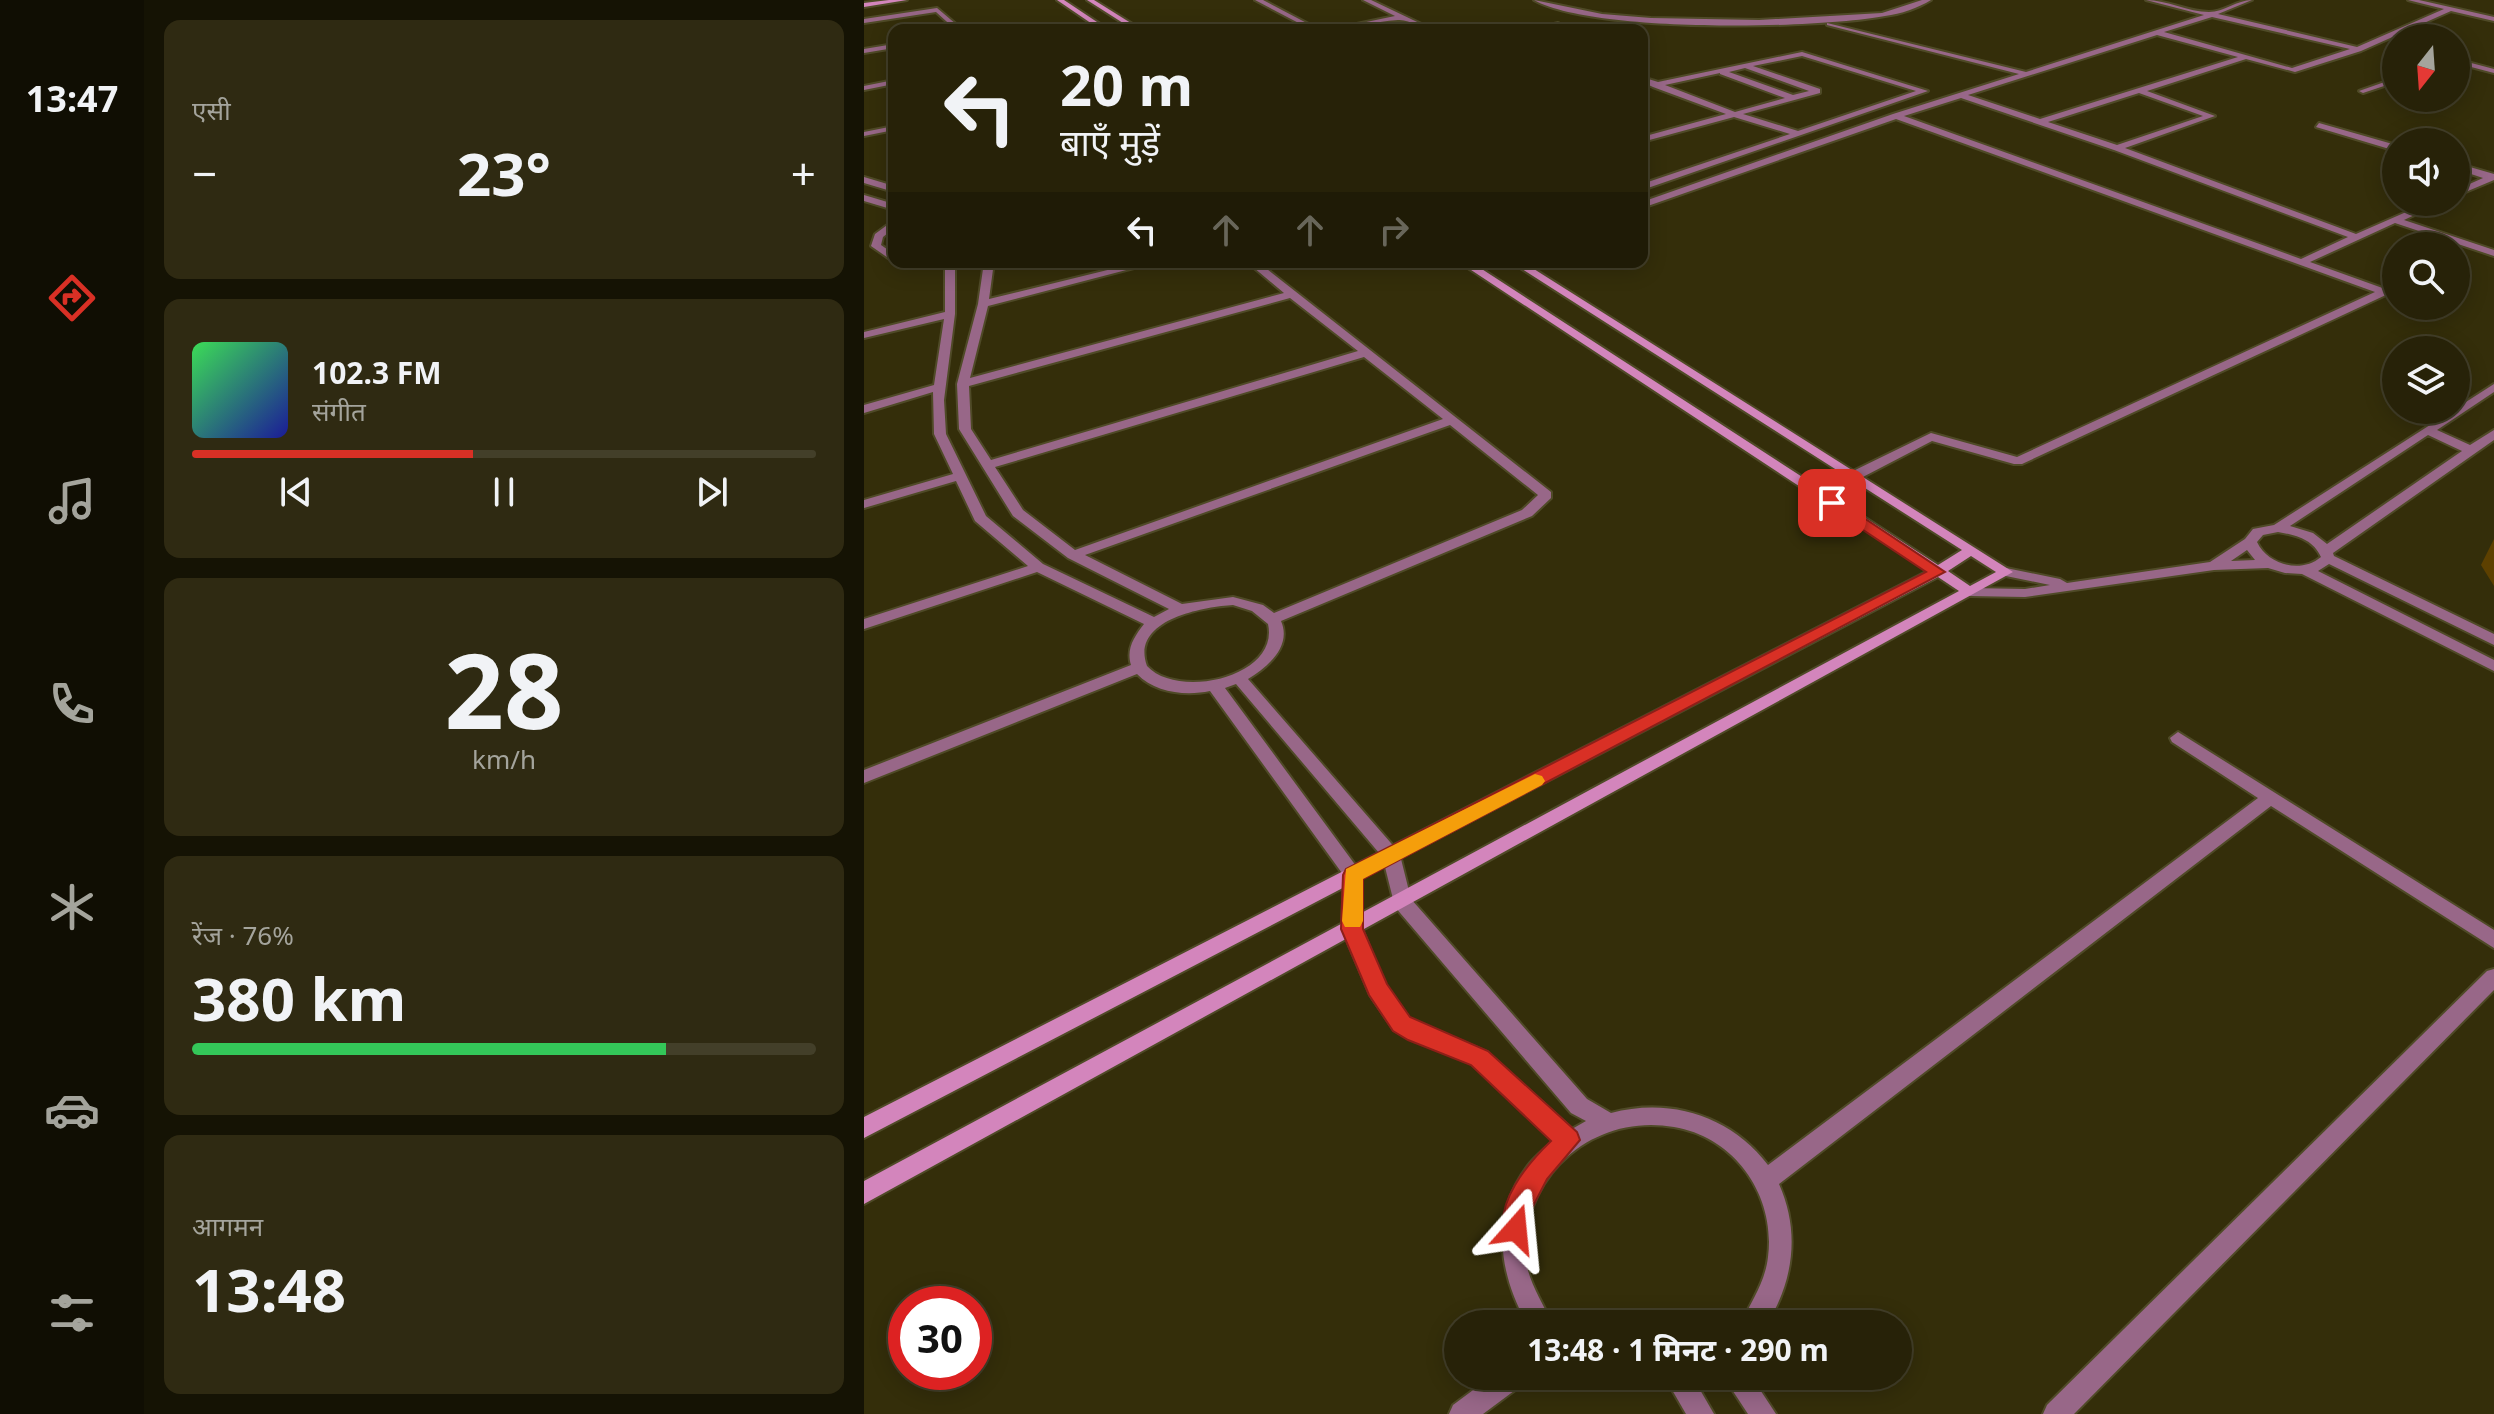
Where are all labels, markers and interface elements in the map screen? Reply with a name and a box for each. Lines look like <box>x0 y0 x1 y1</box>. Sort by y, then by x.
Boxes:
north arrow <box>2382 24 2470 112</box>
map controls <box>2382 24 2470 424</box>
text: 20 m <box>1060 46 1193 122</box>
icon: left <box>928 56 1032 160</box>
text: 13:47 <box>26 74 118 123</box>
text: एसी <box>192 92 231 128</box>
text: बाएँ मुड़ें <box>1060 118 1160 167</box>
button: sound <box>2382 128 2470 216</box>
text: 23° <box>457 132 551 214</box>
text: − <box>192 143 217 203</box>
text: + <box>791 143 816 203</box>
icon: left <box>1120 208 1164 252</box>
icon: ahead <box>1204 208 1248 252</box>
icon: ahead <box>1288 208 1332 252</box>
icon: right <box>1372 208 1416 252</box>
button: search <box>2382 232 2470 320</box>
icon: directions <box>44 270 100 326</box>
button: layers <box>2382 336 2470 424</box>
text: 102.3 FM <box>312 352 442 393</box>
text: संगीत <box>312 393 366 429</box>
pin <box>1798 469 1866 537</box>
icon: previous <box>274 470 318 514</box>
icon: pause <box>482 470 526 514</box>
icon: next <box>690 470 734 514</box>
icon: music <box>44 473 100 529</box>
icon: arrive <box>1810 481 1854 525</box>
text: 28 <box>445 618 563 759</box>
icon: phone <box>44 676 100 732</box>
text: km/h <box>472 741 536 777</box>
icon: climate <box>44 879 100 935</box>
text: रेंज · 76% <box>192 917 294 953</box>
text: 380 km <box>192 957 406 1039</box>
icon: car <box>44 1082 100 1138</box>
position arrow <box>1474 1187 1558 1271</box>
text: आगमन <box>192 1208 263 1244</box>
text: 13:48 <box>192 1248 346 1330</box>
icon: filters <box>44 1285 100 1341</box>
speed limit sign: 30 <box>888 1286 992 1390</box>
text: 13:48 · 1 मिनट · 290 m <box>1527 1329 1829 1370</box>

